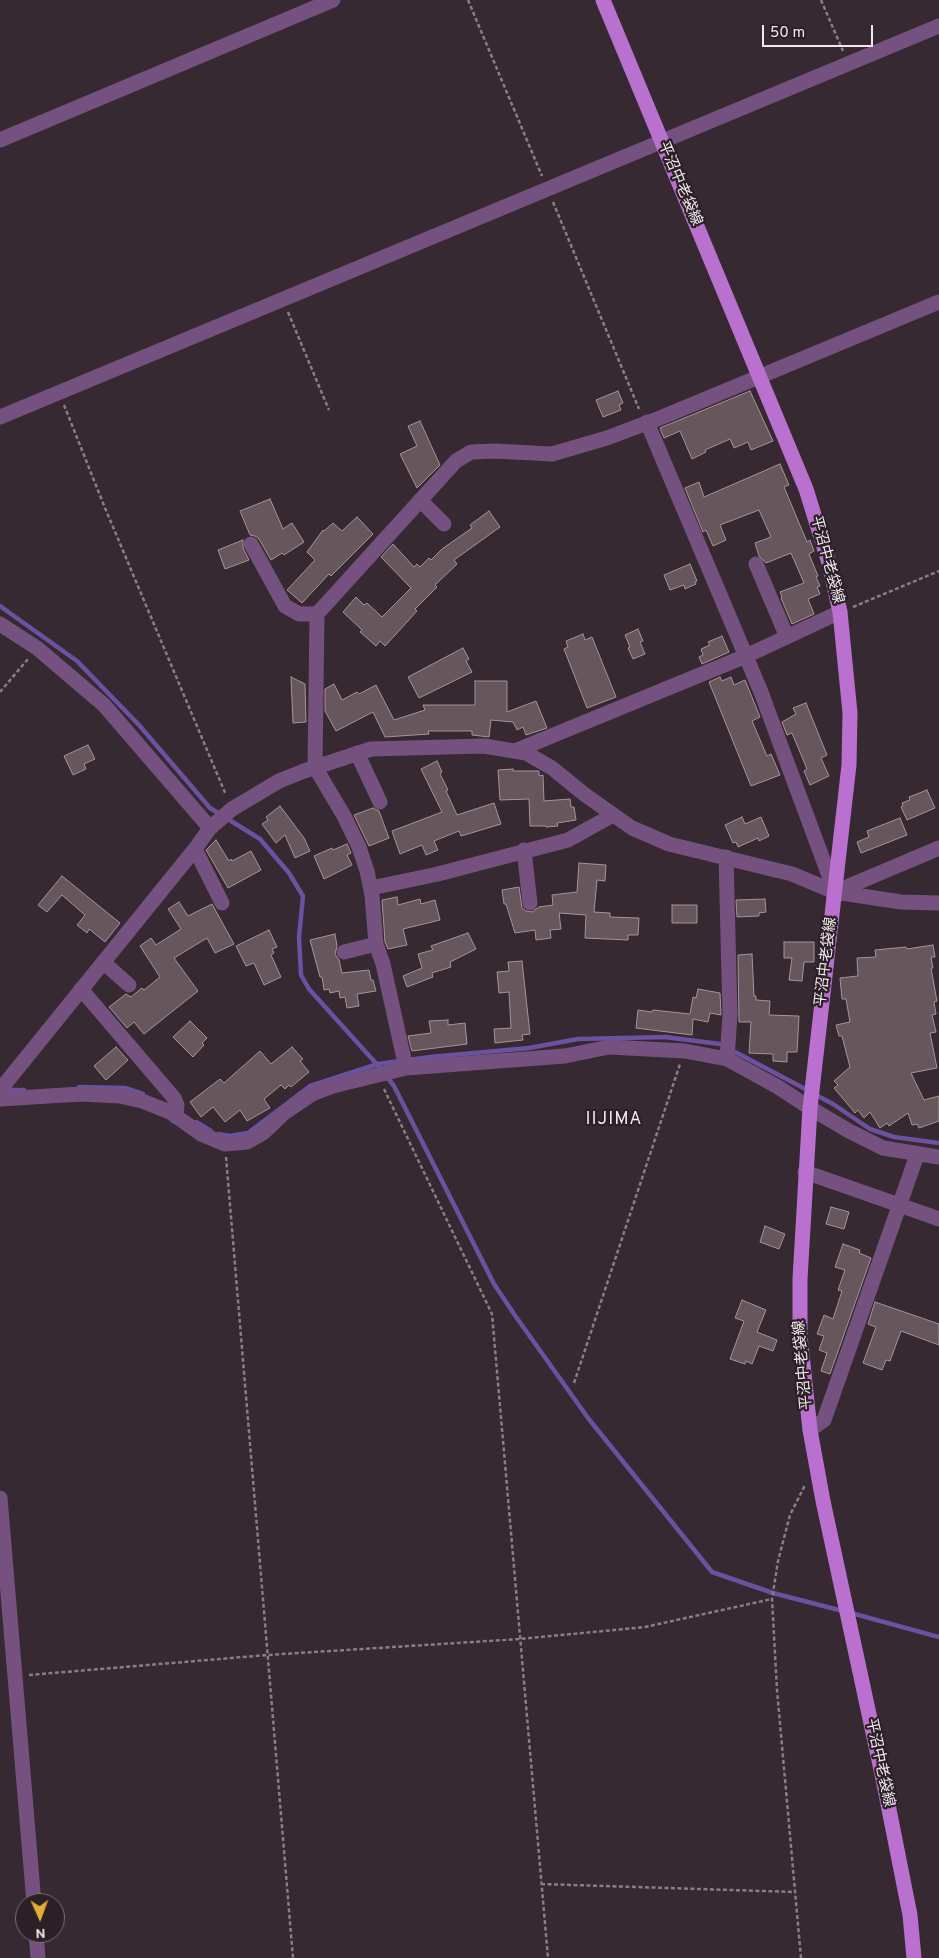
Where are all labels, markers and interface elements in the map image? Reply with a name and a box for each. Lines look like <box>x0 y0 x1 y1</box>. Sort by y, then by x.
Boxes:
scale bar <box>764 15 875 47</box>
text: 50 m <box>770 24 805 43</box>
street label: 平沼中老袋線 <box>653 139 705 229</box>
street label: 平沼中老袋線 <box>806 514 846 606</box>
street label: 平沼中老袋線 <box>813 916 841 1008</box>
district label: IIJIMA <box>585 1109 643 1131</box>
street label: 平沼中老袋線 <box>791 1319 817 1411</box>
street label: 平沼中老袋線 <box>861 1717 897 1809</box>
north arrow <box>15 1893 65 1943</box>
text: N <box>35 1924 46 1941</box>

